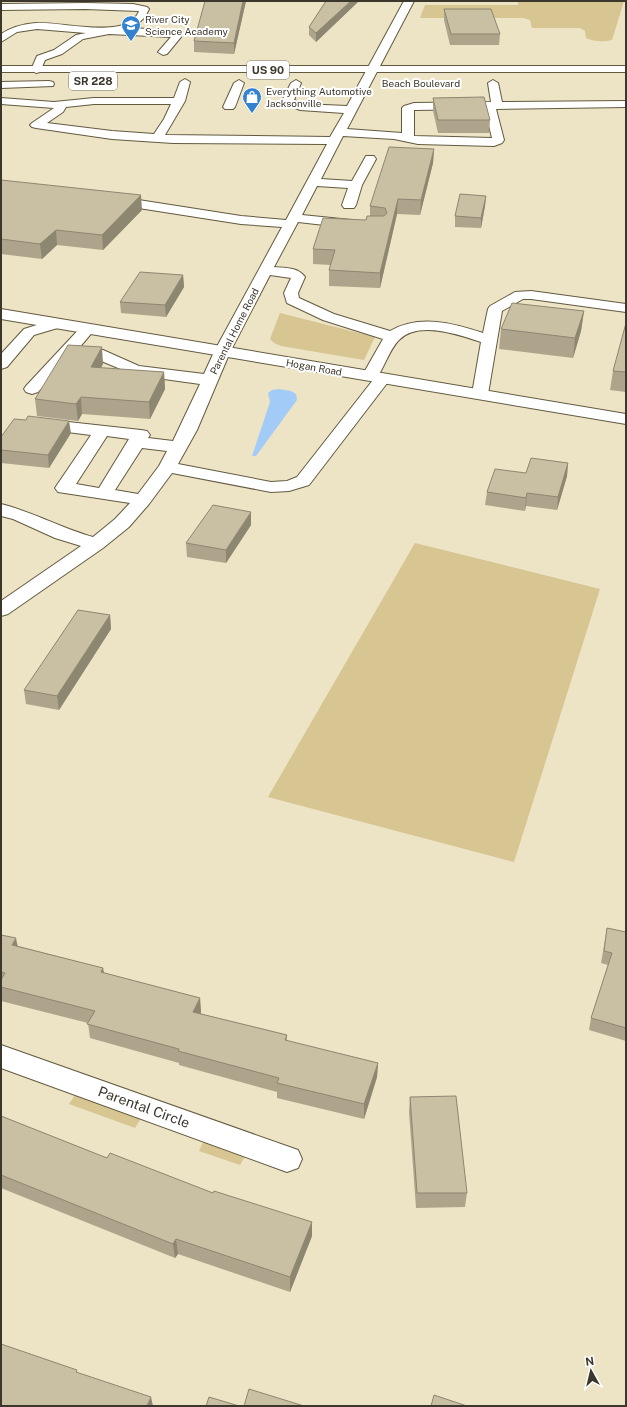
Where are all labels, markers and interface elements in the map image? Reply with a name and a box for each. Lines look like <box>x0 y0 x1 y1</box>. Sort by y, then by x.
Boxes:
place label: River City Science Academy <box>145 13 228 37</box>
school or university icon: River City Science Academy <box>120 14 142 42</box>
road number: US 90 <box>247 61 289 79</box>
road number: SR 228 <box>69 72 117 90</box>
street label: Beach Boulevard <box>382 77 460 89</box>
place label: Everything Automotive Jacksonville <box>266 85 372 109</box>
shop icon: Everything Automotive Jacksonville <box>241 86 263 114</box>
street label: Parental Home Road <box>207 286 261 376</box>
street label: Hogan Road <box>285 356 343 378</box>
street label: Parental Circle <box>96 1083 192 1131</box>
north arrow <box>571 1351 611 1391</box>
text: N <box>585 1355 595 1368</box>

